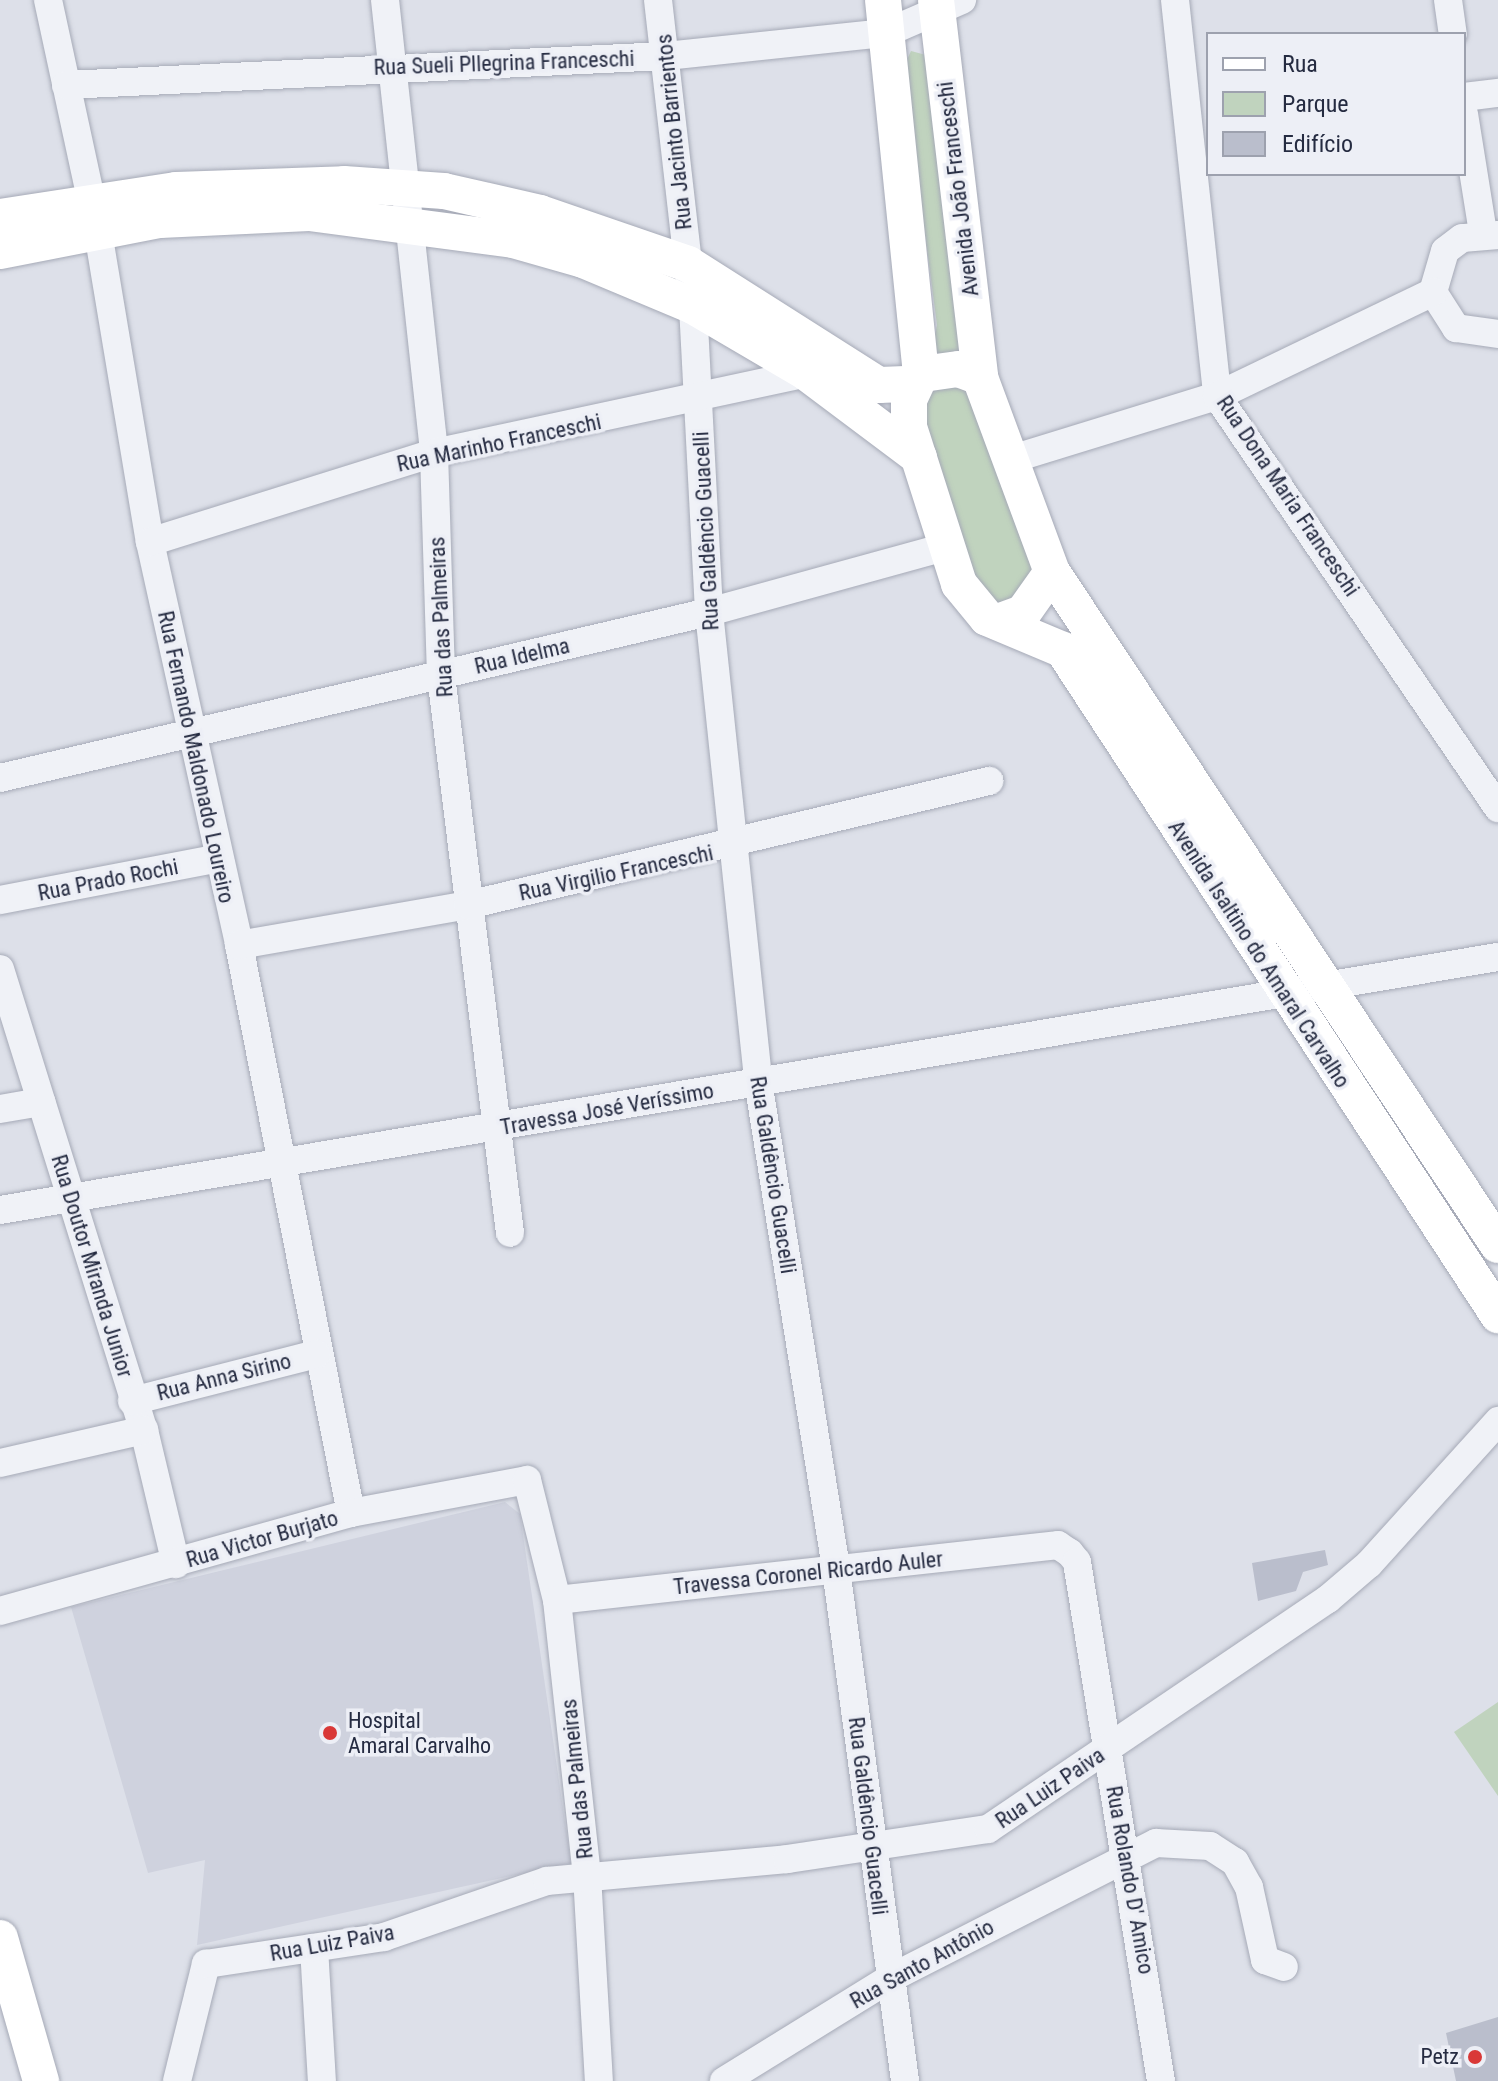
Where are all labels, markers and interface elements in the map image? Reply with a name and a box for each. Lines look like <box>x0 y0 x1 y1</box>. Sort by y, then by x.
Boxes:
legend <box>1206 32 1466 176</box>
street label: Rua Jacinto Barrientos <box>651 33 697 231</box>
street label: Rua Sueli Pllegrina Franceschi <box>373 45 635 81</box>
text: Rua <box>1282 50 1318 78</box>
street label: Avenida João Franceschi <box>932 80 984 298</box>
text: Parque <box>1282 90 1349 118</box>
text: Edifício <box>1282 130 1353 158</box>
street label: Rua Dona Maria Franceschi <box>1211 391 1365 601</box>
street label: Rua Marinho Franceschi <box>394 408 604 478</box>
street label: Rua Galdêncio Guacelli <box>688 431 724 631</box>
street label: Rua das Palmeiras <box>424 536 458 698</box>
street label: Rua Fernando Maldonado Loureiro <box>152 609 240 905</box>
street label: Rua Idelma <box>472 632 572 680</box>
street label: Avenida Isaltino do Amaral Carvalho <box>1163 815 1355 1093</box>
street label: Rua Virgilio Franceschi <box>516 840 716 906</box>
street label: Rua Prado Rochi <box>36 853 180 907</box>
street label: Rua Galdêncio Guacelli <box>744 1074 802 1276</box>
street label: Travessa José Veríssimo <box>498 1077 716 1141</box>
street label: Rua Doutor Miranda Junior <box>46 1151 138 1381</box>
street label: Rua Anna Sirino <box>154 1348 294 1406</box>
street label: Rua Victor Burjato <box>183 1505 341 1573</box>
street label: Travessa Coronel Ricardo Auler <box>672 1546 944 1600</box>
street label: Rua das Palmeiras <box>555 1698 599 1860</box>
place label: Hospital Amaral Carvalho <box>348 1707 491 1758</box>
street label: Rua Galdêncio Guacelli <box>843 1715 893 1917</box>
marker: Hospital Amaral Carvalho <box>319 1722 341 1744</box>
street label: Rua Luiz Paiva <box>991 1742 1109 1834</box>
street label: Rua Rolando D' Amico <box>1100 1784 1160 1976</box>
street label: Rua Santo Antônio <box>845 1914 999 2014</box>
street label: Rua Luiz Paiva <box>268 1919 396 1967</box>
place label: Petz <box>1420 2044 1459 2070</box>
marker: Petz <box>1466 2048 1484 2066</box>

